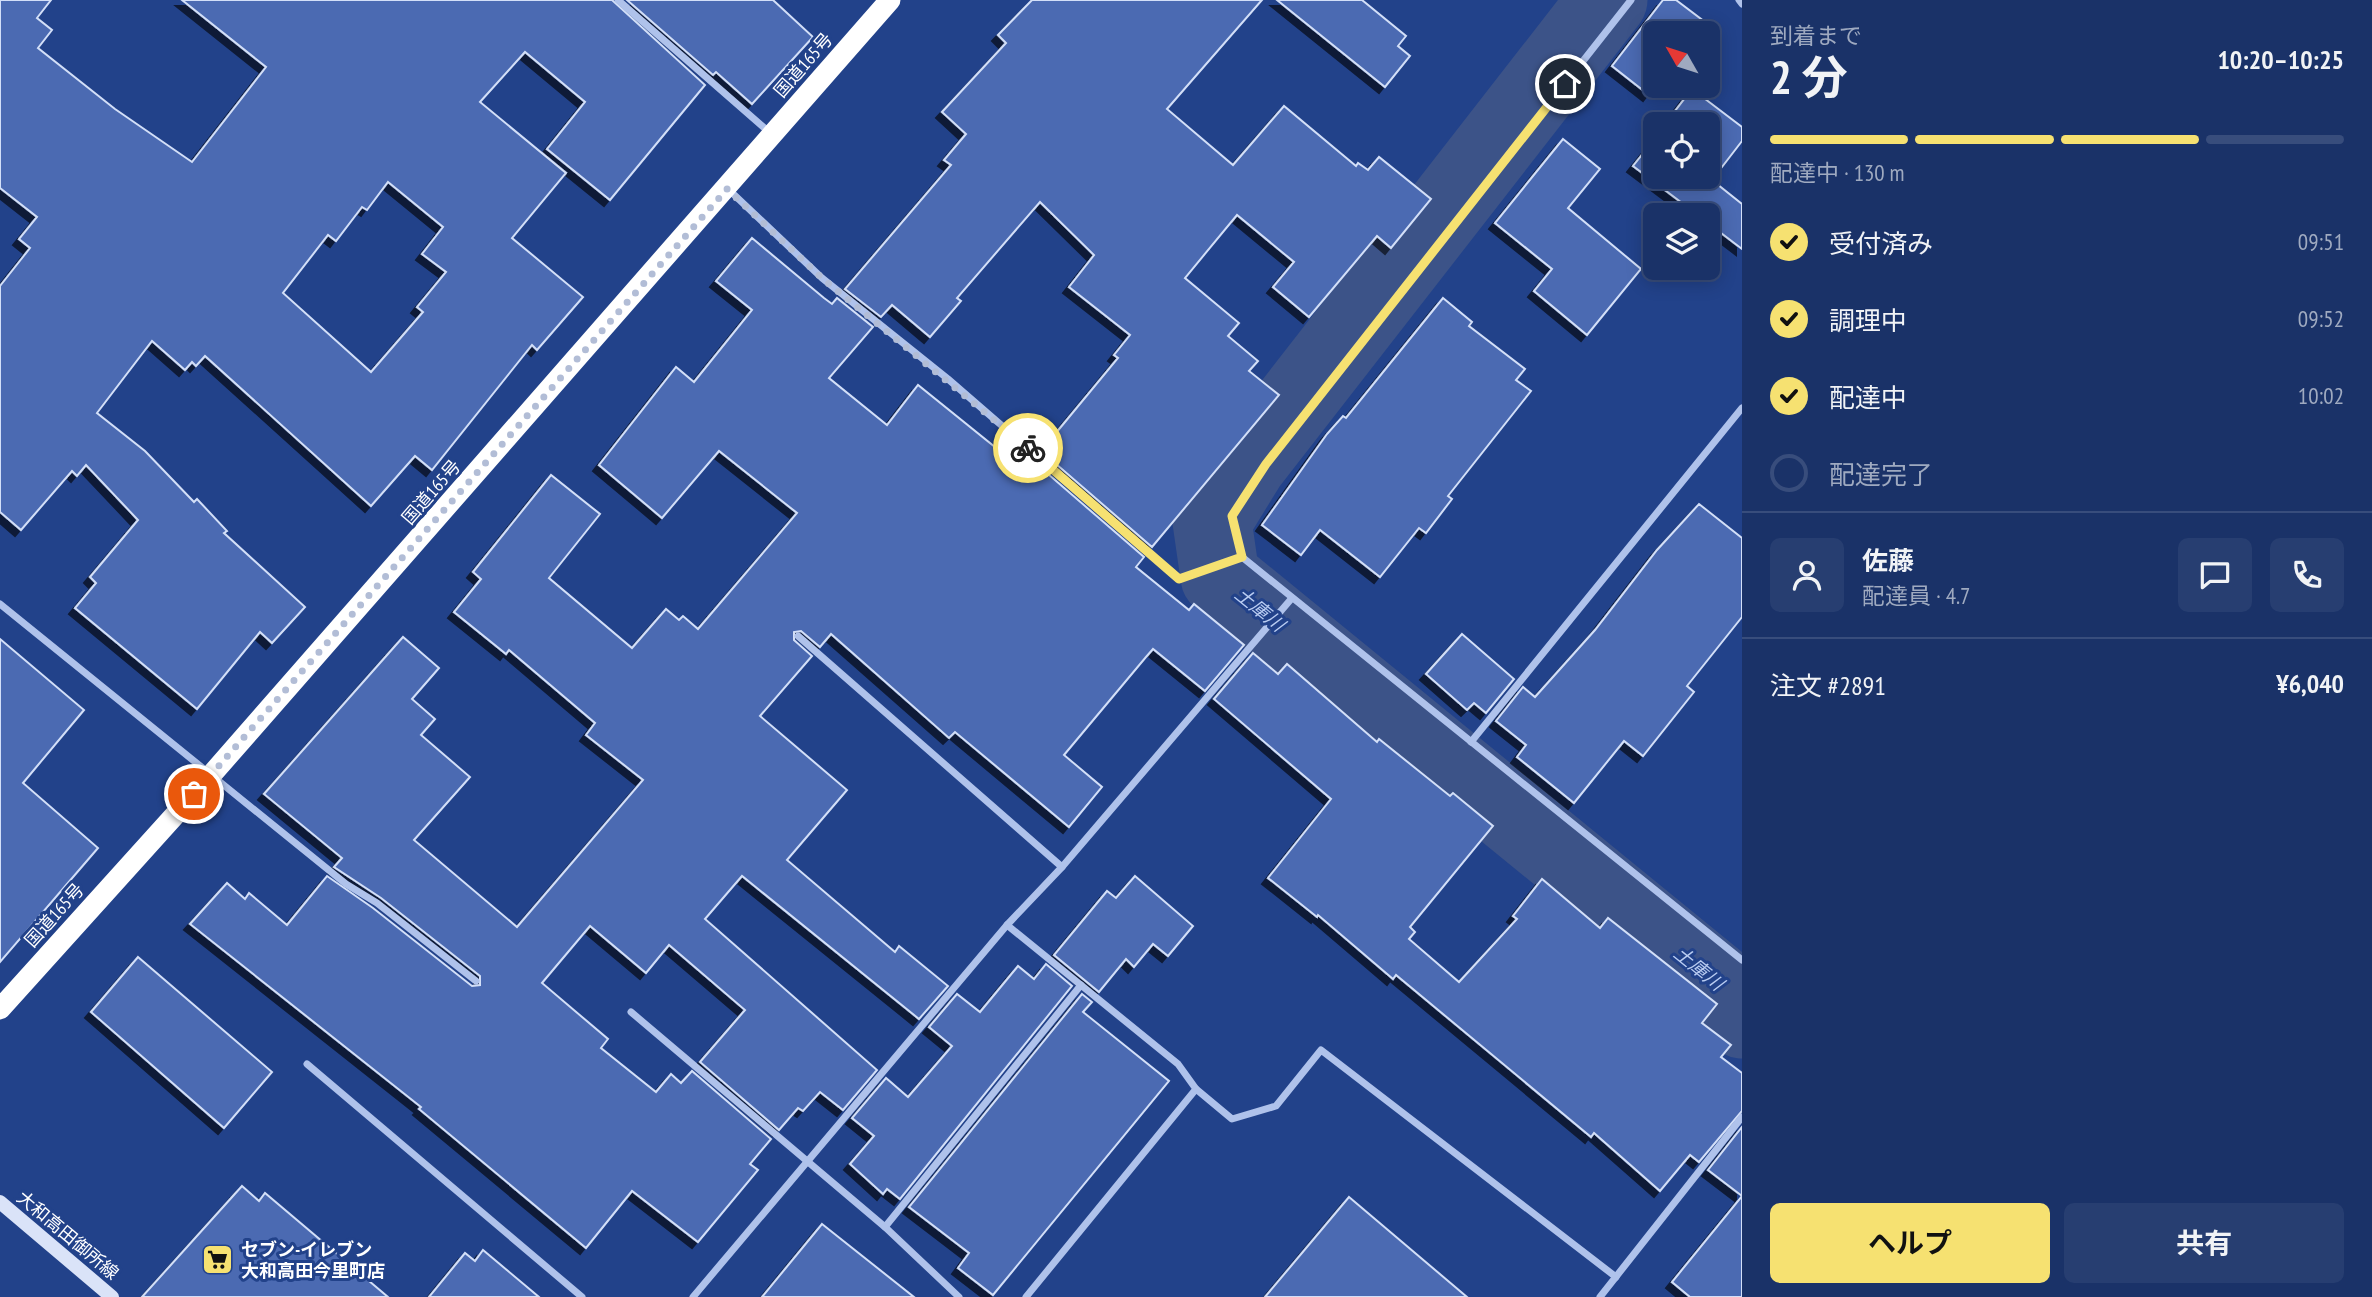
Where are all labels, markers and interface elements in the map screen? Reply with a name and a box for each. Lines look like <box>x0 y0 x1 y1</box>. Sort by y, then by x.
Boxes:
north arrow <box>1643 21 1720 98</box>
map controls <box>1643 21 1720 280</box>
text: 到着まで <box>1770 21 1862 50</box>
street label: 国道165号 <box>769 28 837 102</box>
text: 10:20–10:25 <box>2217 43 2344 76</box>
text: 2 分 <box>1770 47 1847 107</box>
pin <box>1535 54 1595 114</box>
icon: home <box>1546 65 1584 103</box>
button: locate <box>1643 112 1720 189</box>
text: 配達中 · 130 m <box>1770 158 1905 187</box>
button: layers <box>1643 203 1720 280</box>
icon: check <box>1770 223 1808 261</box>
text: 受付済み <box>1829 227 1933 260</box>
text: 09:51 <box>2298 227 2344 256</box>
icon: check <box>1770 300 1808 338</box>
text: 調理中 <box>1829 304 1907 337</box>
text: 09:52 <box>2298 304 2344 333</box>
icon: check <box>1770 377 1808 415</box>
text: 配達中 <box>1829 381 1907 414</box>
text: 10:02 <box>2298 381 2344 410</box>
courier <box>993 413 1063 483</box>
icon: bike <box>1009 429 1047 467</box>
street label: 国道165号 <box>397 455 465 529</box>
text: 配達完了 <box>1829 458 1933 491</box>
button: person <box>1770 538 1844 612</box>
button: chat <box>2178 538 2252 612</box>
button: phone <box>2270 538 2344 612</box>
text: 佐藤 <box>1862 544 1914 577</box>
text: 配達員 · 4.7 <box>1862 581 1970 610</box>
water label: 土庫川 <box>1230 582 1291 638</box>
text: ¥6,040 <box>2276 667 2344 700</box>
text: 注文 #2891 <box>1770 669 1886 702</box>
pin <box>164 764 224 824</box>
icon: bag <box>175 775 213 813</box>
street label: 国道165号 <box>19 878 89 952</box>
water label: 土庫川 <box>1669 941 1730 997</box>
street label: 大和高田御所線 <box>12 1186 124 1284</box>
button: ヘルプ <box>1770 1203 2050 1283</box>
button: 共有 <box>2064 1203 2344 1283</box>
place label: セブン-イレブン 大和高田今里町店 <box>241 1238 385 1282</box>
supermarket icon: セブン-イレブン 大和高田今里町店 <box>201 1242 235 1276</box>

